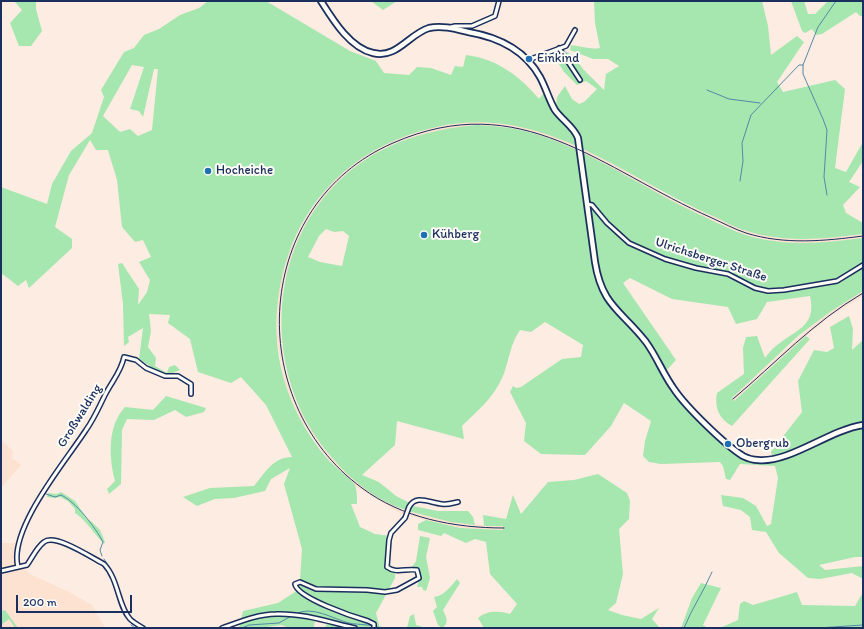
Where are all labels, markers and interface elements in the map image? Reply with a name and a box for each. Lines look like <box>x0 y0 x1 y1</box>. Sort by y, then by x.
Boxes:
place label: Einkind <box>537 51 579 67</box>
marker: Einkind <box>524 54 534 64</box>
place label: Hocheiche <box>216 163 273 179</box>
marker: Hocheiche <box>203 166 213 176</box>
place label: Kühberg <box>432 227 479 243</box>
marker: Kühberg <box>419 230 429 240</box>
street label: Ulrichsberger Straße <box>653 235 769 285</box>
street label: Großwalding <box>54 381 106 451</box>
place label: Obergrub <box>736 436 789 452</box>
marker: Obergrub <box>723 439 733 449</box>
scale bar <box>18 587 134 613</box>
text: 200 m <box>23 595 57 609</box>

